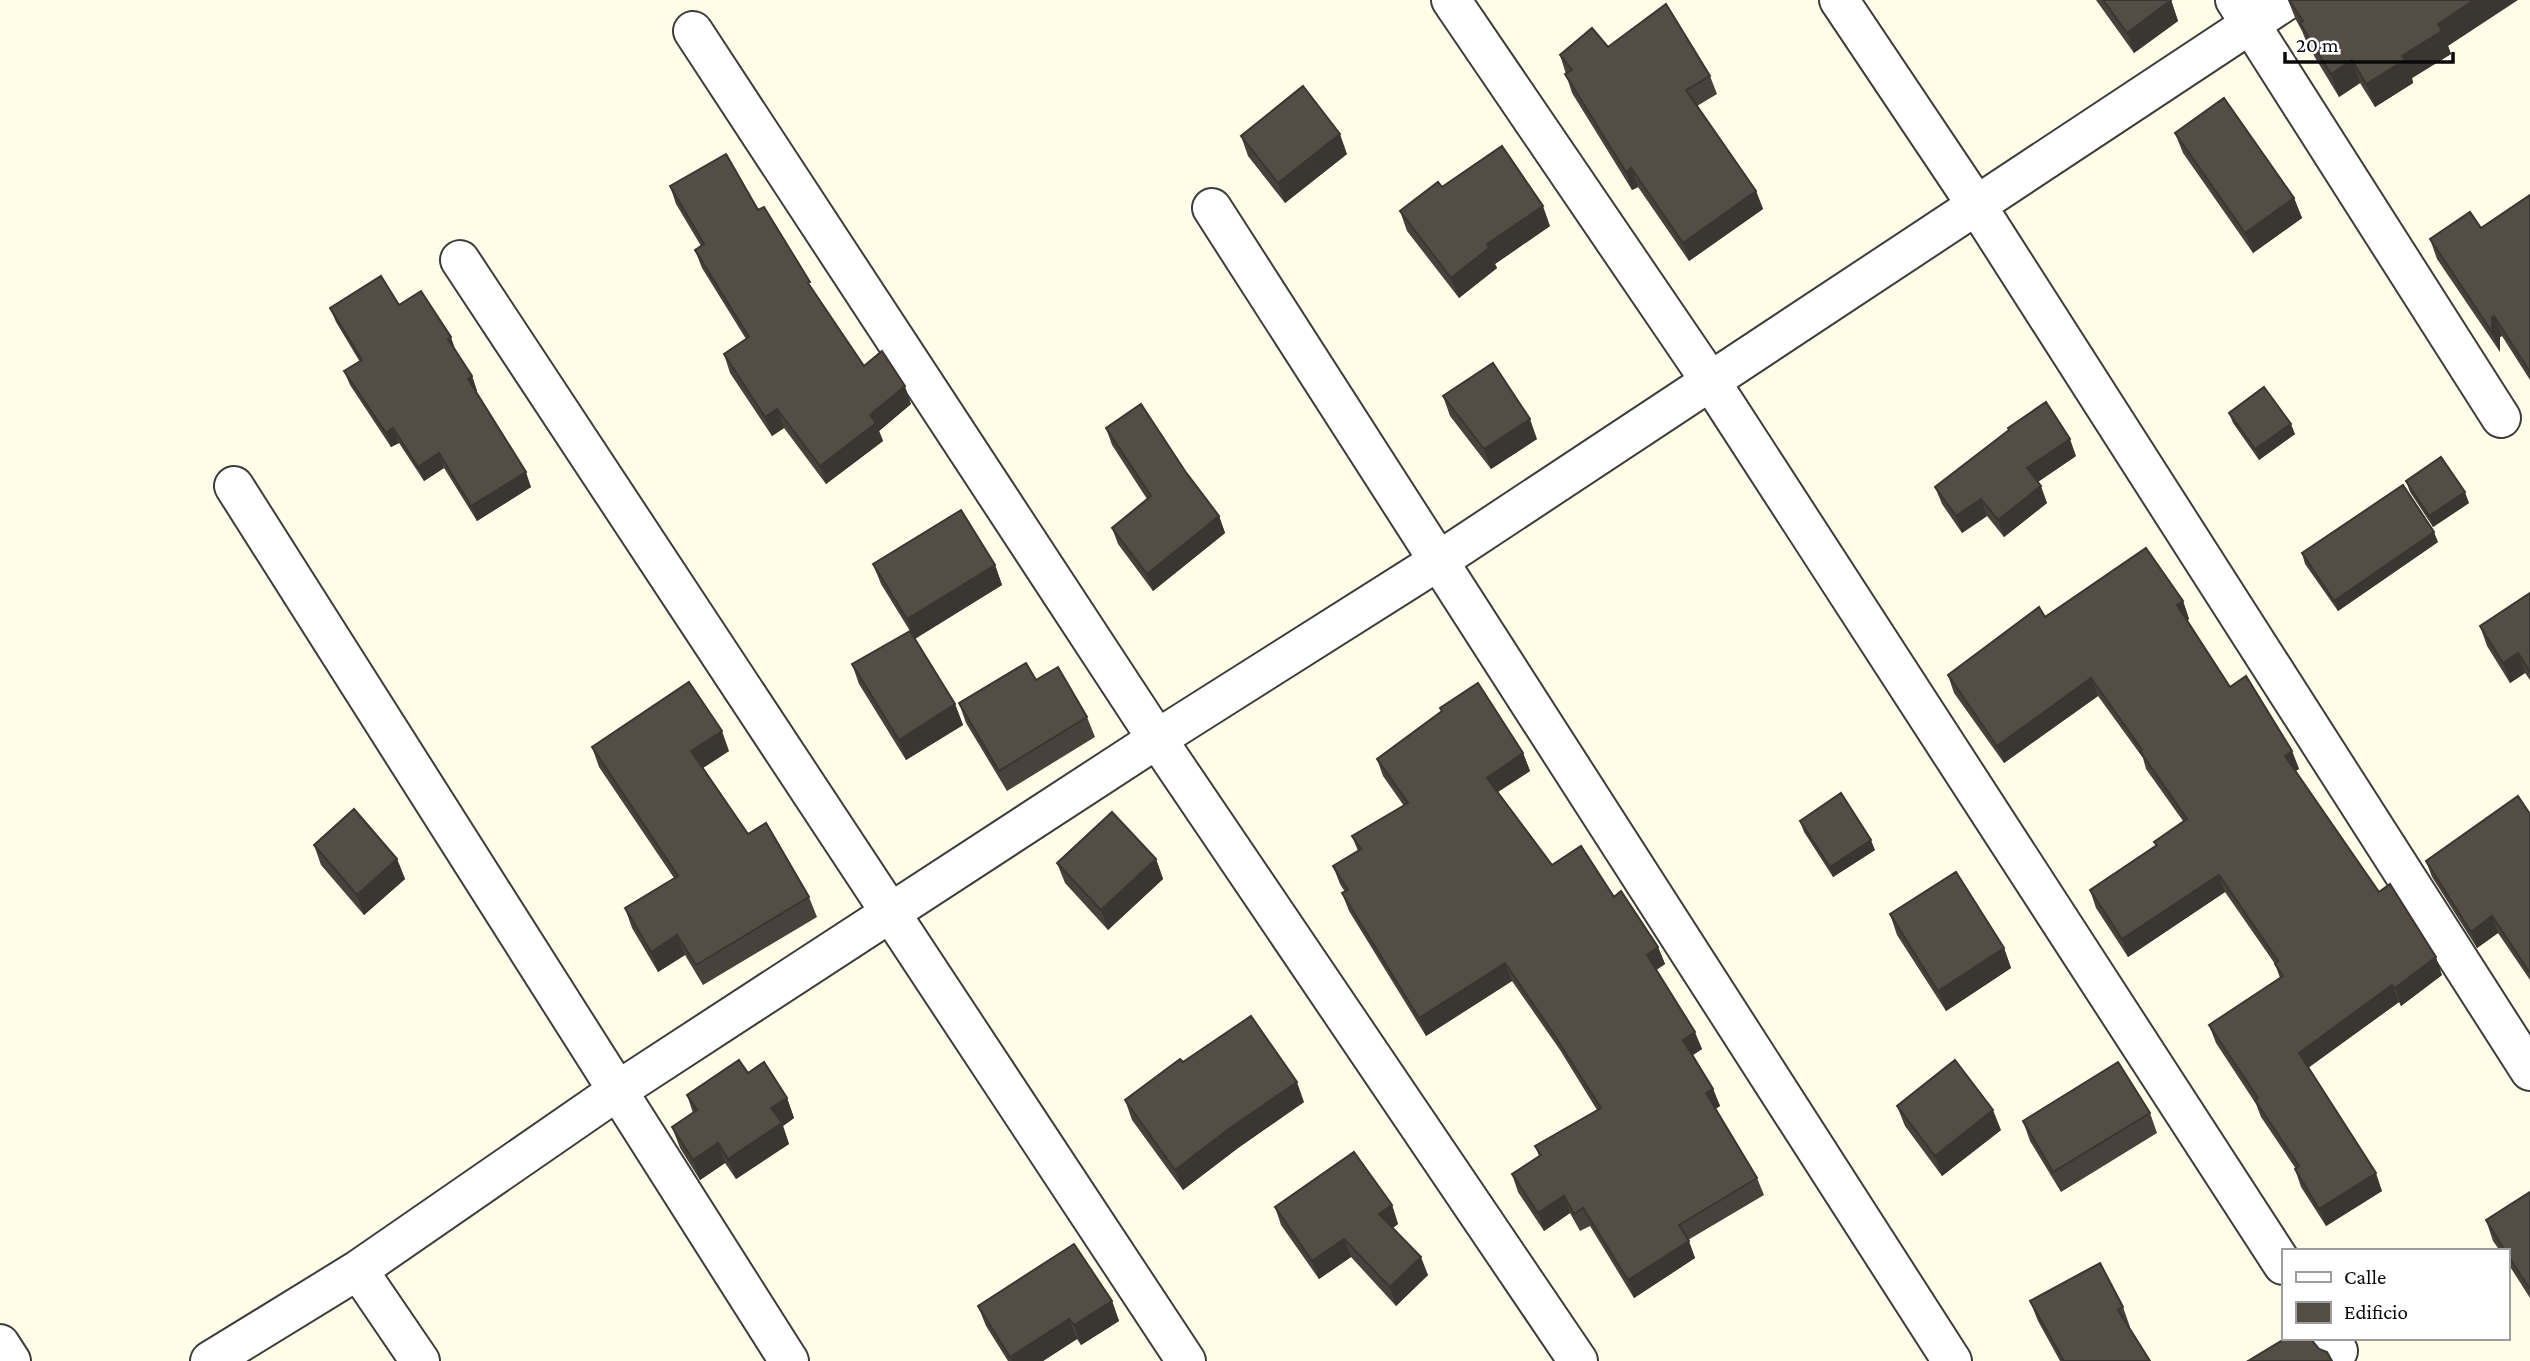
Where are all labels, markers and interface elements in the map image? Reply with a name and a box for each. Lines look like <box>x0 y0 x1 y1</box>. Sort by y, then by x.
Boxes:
scale bar <box>2285 21 2453 65</box>
text: 20 m <box>2296 33 2339 57</box>
legend <box>2282 1249 2509 1340</box>
text: Calle <box>2344 1265 2386 1289</box>
text: Edificio <box>2344 1300 2408 1324</box>

